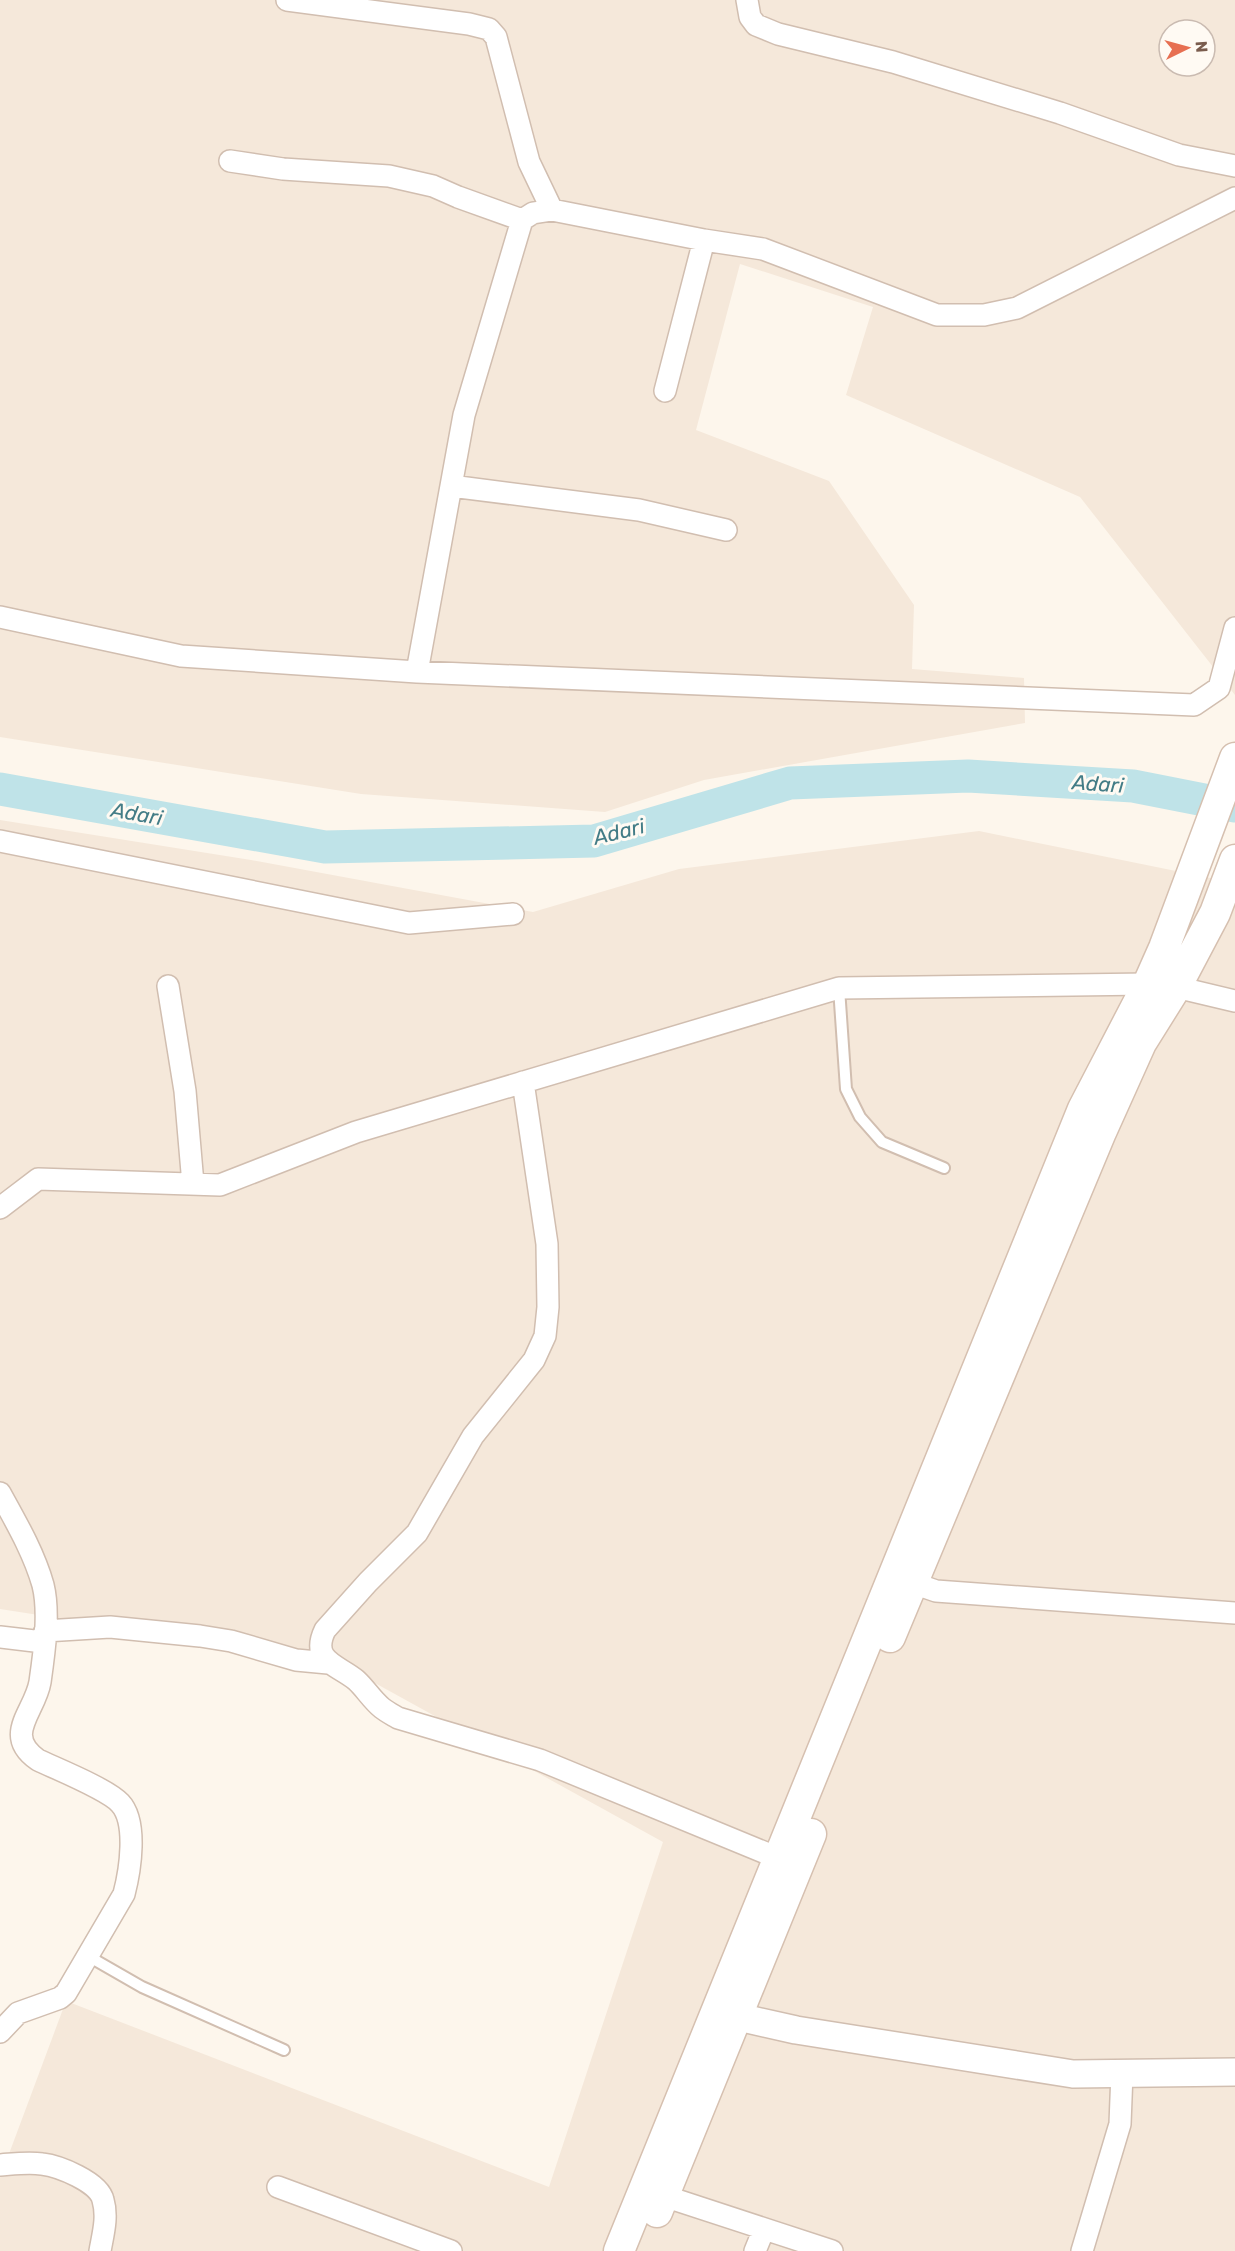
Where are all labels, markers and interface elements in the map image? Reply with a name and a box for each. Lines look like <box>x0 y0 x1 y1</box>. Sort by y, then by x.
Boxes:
north arrow <box>1157 18 1217 78</box>
text: N <box>1191 40 1211 53</box>
water label: Adari <box>1070 769 1126 798</box>
water label: Adari <box>108 797 166 830</box>
water label: Adari <box>590 813 648 850</box>

